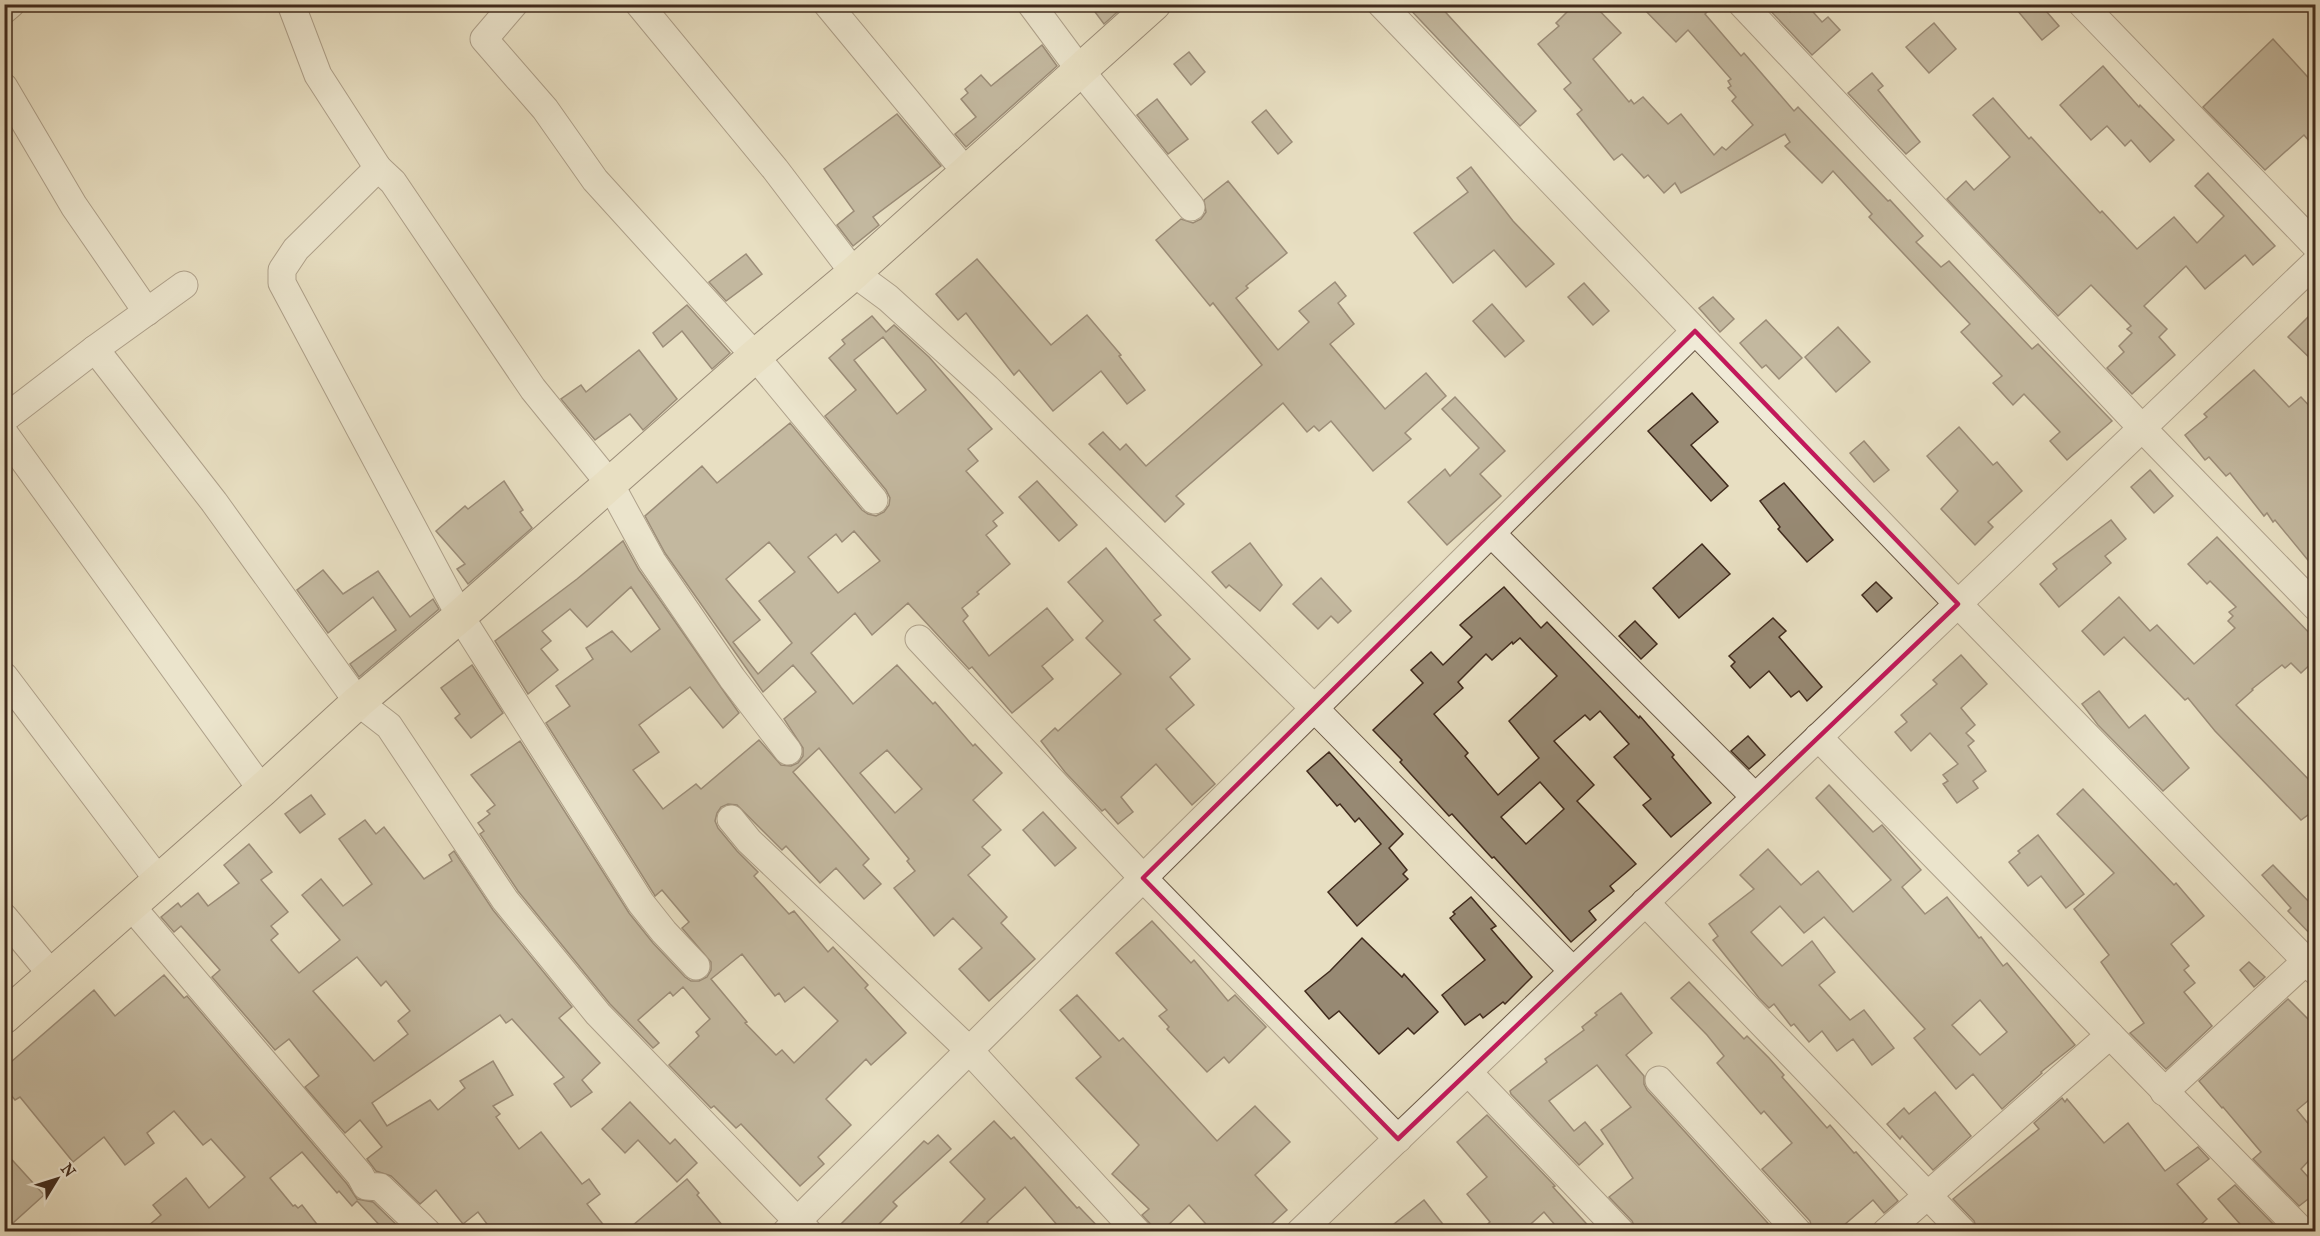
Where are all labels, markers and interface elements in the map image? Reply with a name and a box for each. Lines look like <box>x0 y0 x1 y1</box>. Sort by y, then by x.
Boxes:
north arrow <box>27 1149 87 1209</box>
text: N <box>57 1159 80 1181</box>

